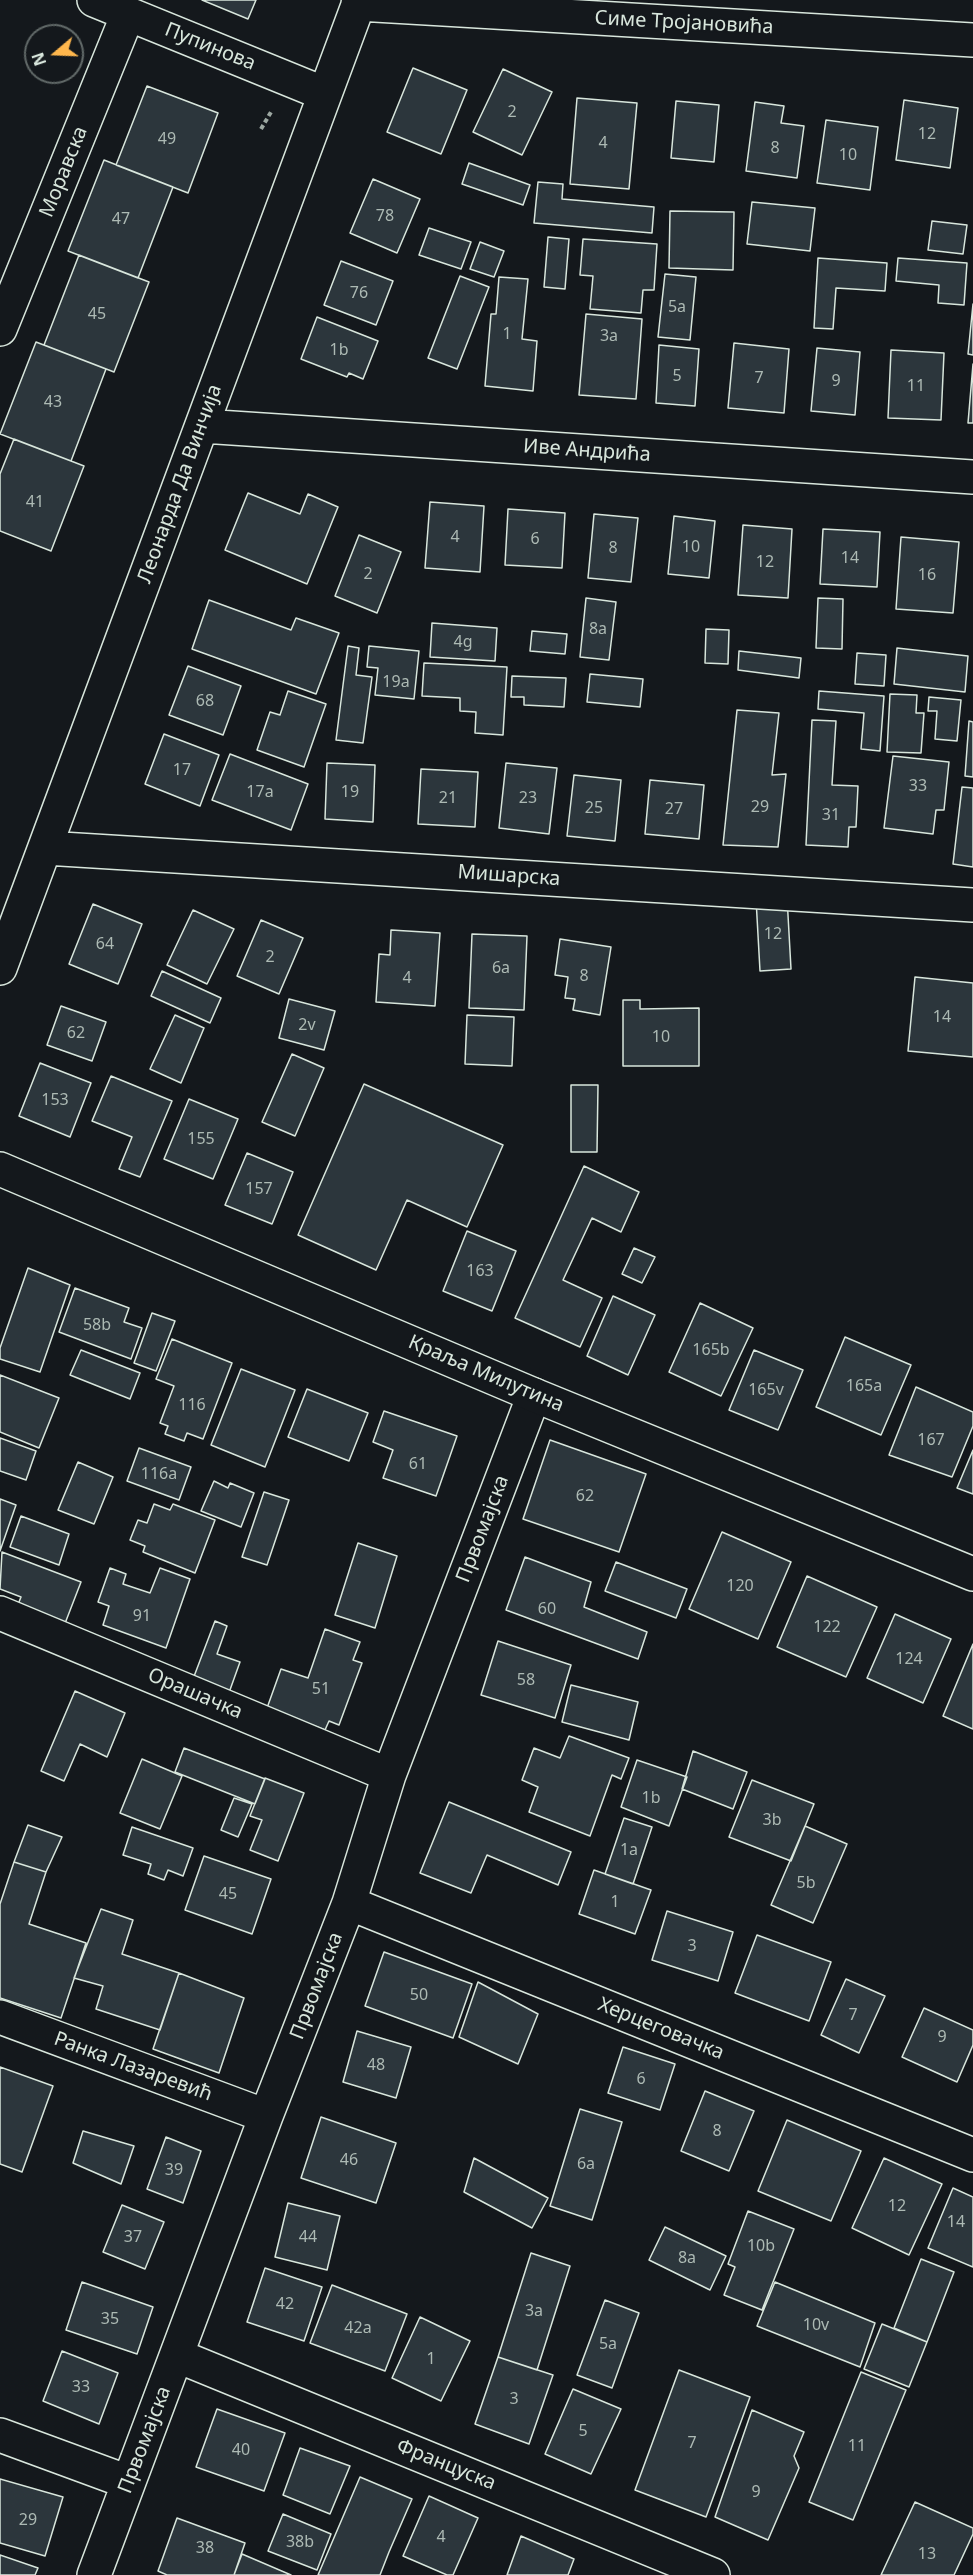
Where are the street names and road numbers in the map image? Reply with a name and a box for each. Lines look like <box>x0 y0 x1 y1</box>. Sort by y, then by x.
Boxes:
street label: Симе Тројановића <box>594 6 774 40</box>
street label: Пупинова <box>161 18 259 76</box>
street label: Моравска <box>35 123 93 221</box>
street label: Леонарда Да Винчија <box>133 381 227 587</box>
street label: Иве Андрића <box>522 435 652 467</box>
street label: Мишарска <box>457 860 561 892</box>
street label: Краља Милутина <box>405 1330 567 1418</box>
street label: Првомајска <box>452 1472 514 1586</box>
street label: Орашачка <box>144 1663 246 1725</box>
street label: Првомајска <box>286 1929 348 2043</box>
street label: Херцеговачка <box>594 1993 728 2065</box>
street label: Ранка Лазаревић <box>51 2027 215 2107</box>
street label: Првомајска <box>114 2383 176 2497</box>
street label: Француска <box>393 2434 499 2496</box>

